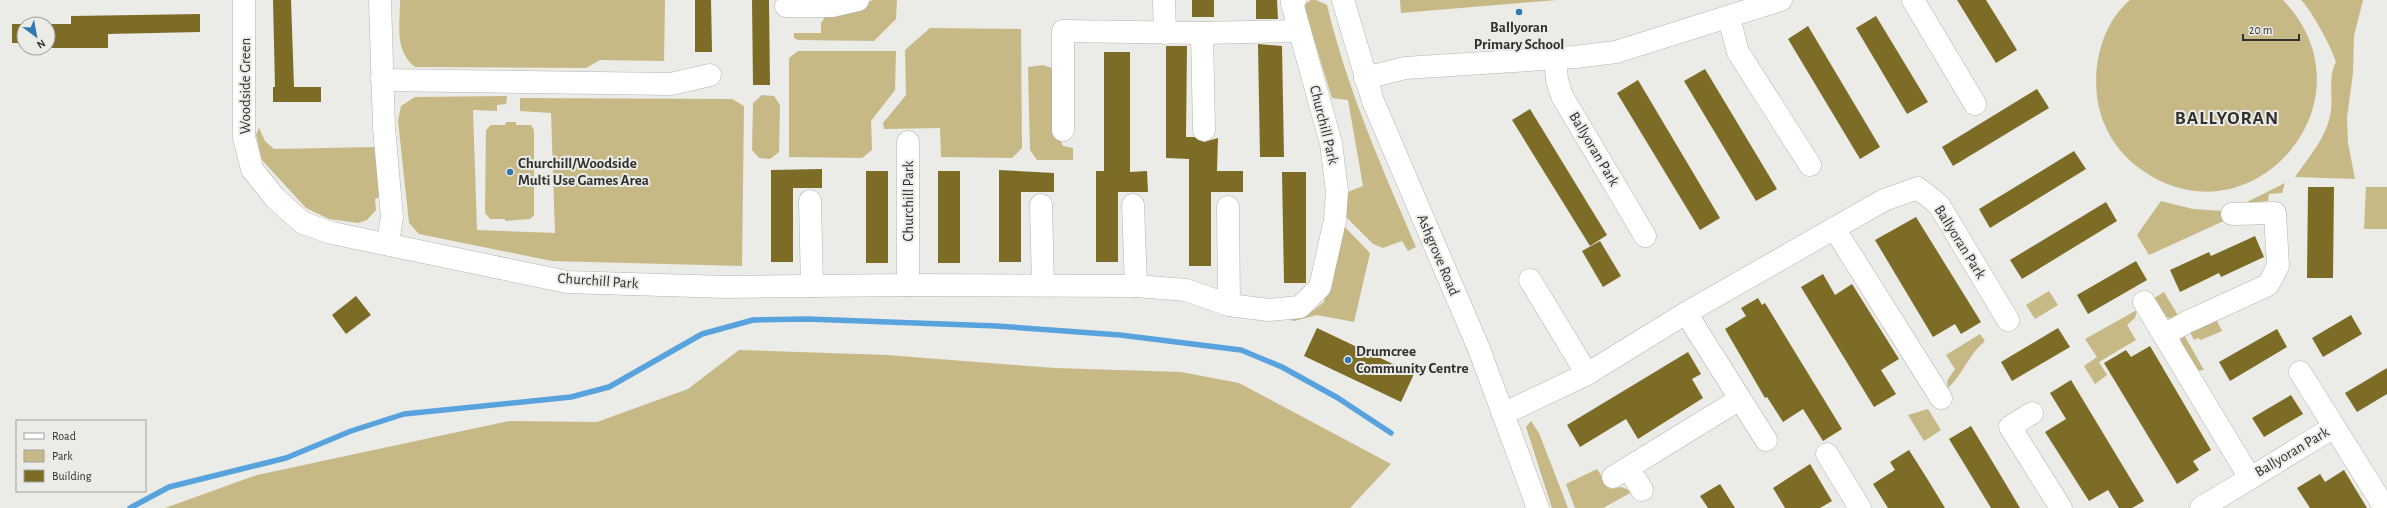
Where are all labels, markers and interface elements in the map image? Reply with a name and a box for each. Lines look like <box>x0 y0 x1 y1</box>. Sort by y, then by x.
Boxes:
marker: Ballyoran Primary School <box>1514 7 1524 17</box>
north arrow <box>16 16 56 56</box>
scale bar <box>2243 16 2299 42</box>
place label: Ballyoran Primary School <box>1474 20 1564 52</box>
text: 20 m <box>2249 24 2272 36</box>
text: N <box>35 37 47 51</box>
street label: Woodside Green <box>238 38 253 134</box>
street label: Churchill Park <box>1307 84 1341 166</box>
street label: Ballyoran Park <box>1566 109 1622 189</box>
district label: BALLYORAN <box>2175 109 2279 128</box>
place label: Churchill/Woodside Multi Use Games Area <box>518 156 649 188</box>
street label: Churchill Park <box>901 160 916 241</box>
marker: Churchill/Woodside Multi Use Games Area <box>505 167 515 177</box>
street label: Ballyoran Park <box>1932 203 1989 281</box>
street label: Ashgrove Road <box>1414 212 1462 298</box>
street label: Churchill Park <box>557 271 639 291</box>
place label: Drumcree Community Centre <box>1356 344 1469 376</box>
marker: Drumcree Community Centre <box>1343 355 1353 365</box>
legend <box>16 420 146 492</box>
street label: Ballyoran Park <box>2252 424 2332 480</box>
text: Road <box>52 430 76 442</box>
text: Park <box>52 450 73 462</box>
text: Building <box>52 470 92 482</box>

